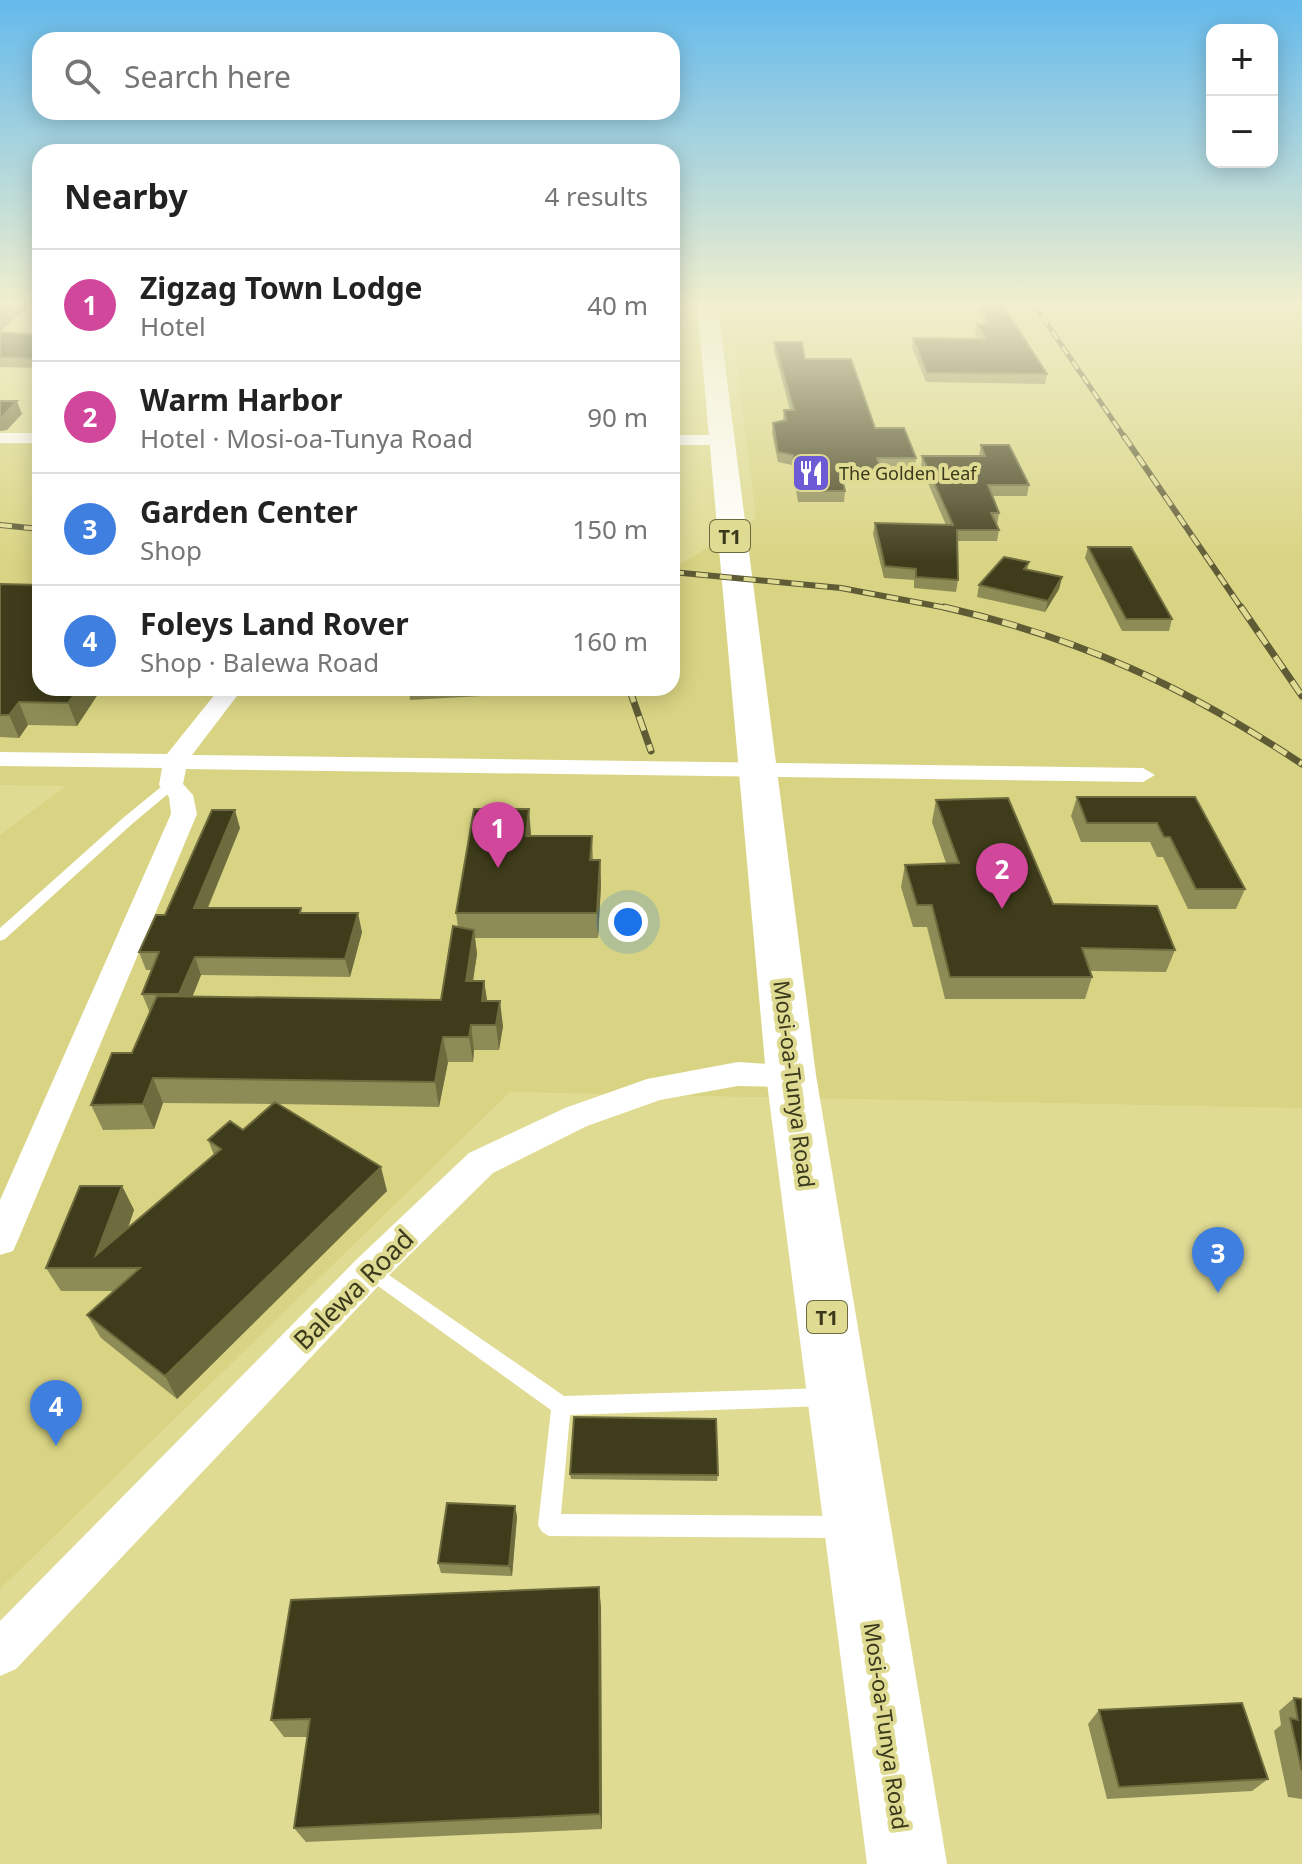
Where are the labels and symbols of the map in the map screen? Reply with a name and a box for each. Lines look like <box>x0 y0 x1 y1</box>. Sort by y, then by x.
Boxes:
restaurant icon: The Golden Leaf <box>790 452 832 494</box>
place label: The Golden Leaf <box>839 461 977 485</box>
road number: T1 <box>710 520 750 552</box>
pin: 1 <box>472 802 524 868</box>
pin: 2 <box>976 843 1028 909</box>
your location <box>608 902 648 942</box>
street label: Mosi-oa-Tunya Road <box>767 978 823 1190</box>
street label: Balewa Road <box>285 1221 421 1357</box>
pin: 3 <box>1192 1227 1244 1293</box>
road number: T1 <box>807 1301 847 1333</box>
pin: 4 <box>30 1380 82 1446</box>
street label: Mosi-oa-Tunya Road <box>858 1620 916 1832</box>

